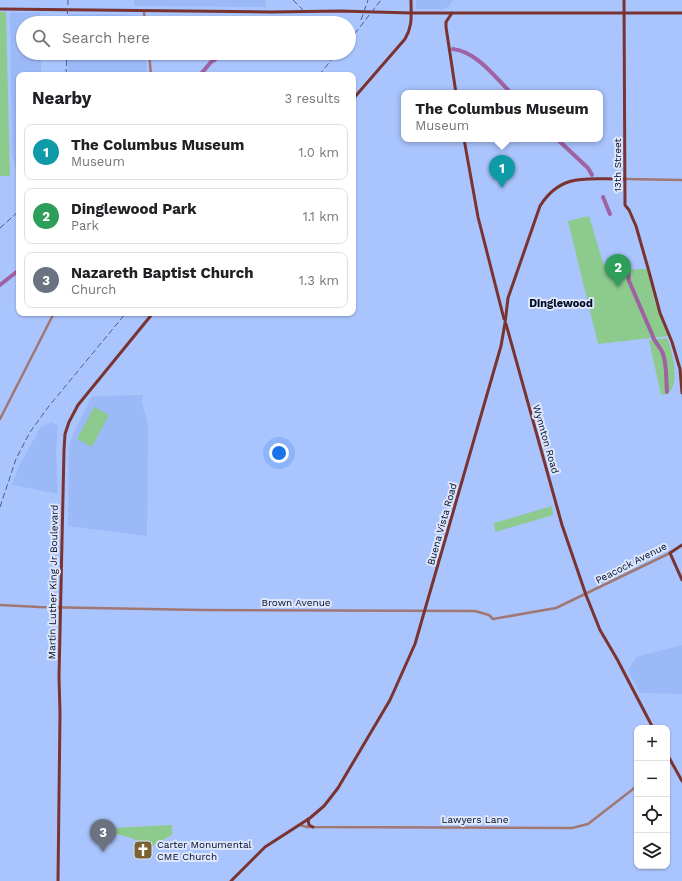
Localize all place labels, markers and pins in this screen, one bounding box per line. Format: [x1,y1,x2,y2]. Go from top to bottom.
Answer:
pin: 1 [489,155,515,188]
pin: 2 [605,254,631,287]
pin: 3 [90,819,116,852]
church icon: Carter Monumental CME Church [132,839,154,861]
place label: Carter Monumental CME Church [157,839,252,862]

